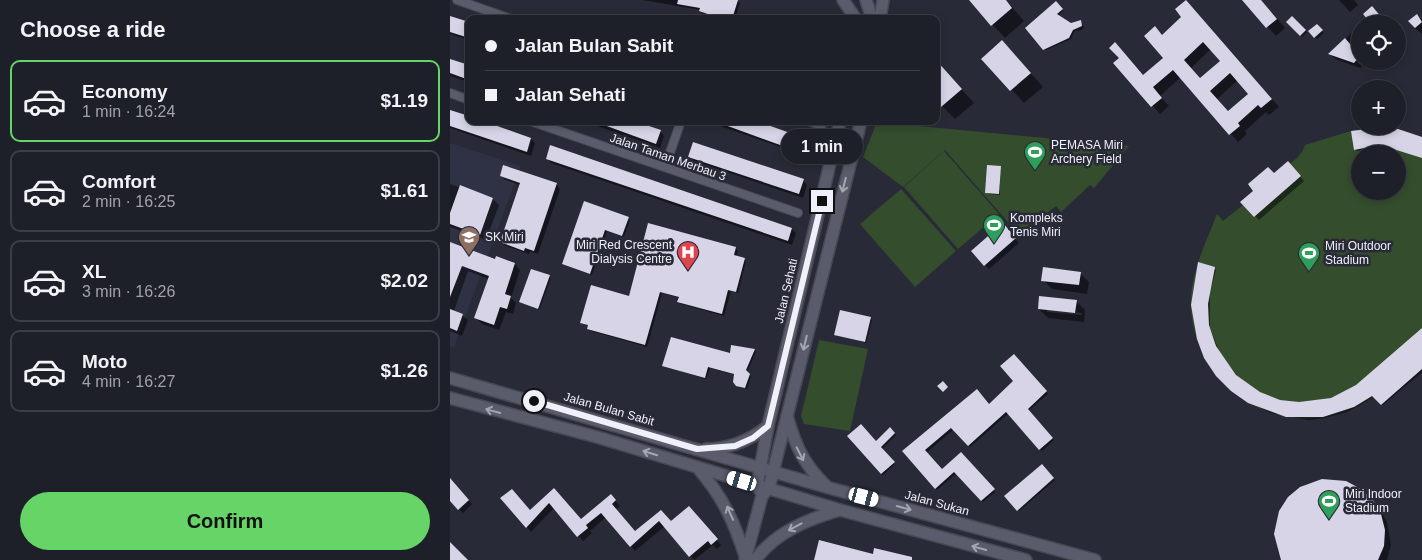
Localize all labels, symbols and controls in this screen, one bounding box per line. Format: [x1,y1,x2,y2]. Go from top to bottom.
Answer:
map controls [1351,15,1406,200]
button: locate [1351,15,1406,70]
text: Choose a ride [20,17,165,42]
text: Jalan Bulan Sabit [515,35,673,56]
icon: car [22,79,67,124]
button: + [1351,80,1406,135]
text: Economy [82,81,168,102]
text: Jalan Sehati [515,84,626,105]
text: $1.19 [380,90,428,111]
text: 1 min · 16:24 [82,103,175,120]
callout: 1 min [781,128,863,164]
street label: Jalan Taman Merbau 3 [608,131,728,184]
text: 1 min [801,138,843,155]
place label: PEMASA Miri Archery Field [1051,138,1123,166]
sports icon: PEMASA Miri Archery Field [1023,140,1047,171]
button: − [1351,145,1406,200]
icon: car [22,169,67,214]
text: Comfort [82,171,156,192]
one-way arrow [839,177,848,193]
text: $1.61 [380,180,428,201]
route end [811,190,833,212]
text: 2 min · 16:25 [82,193,175,210]
place label: Kompleks Tenis Miri [1010,211,1063,239]
sports icon: Kompleks Tenis Miri [982,213,1006,244]
school or university icon: SK Miri [457,225,481,256]
place label: SK Miri [485,230,524,244]
place label: Miri Red Crescent Dialysis Centre [576,238,673,266]
place label: Miri Outdoor Stadium [1325,239,1391,267]
hospital icon: Miri Red Crescent Dialysis Centre [676,240,700,271]
sports icon: Miri Outdoor Stadium [1297,241,1321,272]
street label: Jalan Sehati [772,257,800,325]
icon: car [22,259,67,304]
text: XL [82,261,106,282]
text: $2.02 [380,270,428,291]
text: 3 min · 16:26 [82,283,175,300]
one-way arrow [800,335,809,351]
icon: car [22,349,67,394]
text: Moto [82,351,127,372]
text: $1.26 [380,360,428,381]
text: 4 min · 16:27 [82,373,175,390]
street label: Jalan Bulan Sabit [562,389,656,429]
route start [523,390,545,412]
one-way arrow [485,406,501,415]
one-way arrow [795,447,805,462]
one-way arrow [642,448,658,458]
car [725,469,758,493]
car [847,486,880,508]
place label: Miri Indoor Stadium [1345,487,1402,515]
street label: Jalan Sukan [903,488,971,518]
sports icon: Miri Indoor Stadium [1317,489,1341,520]
button: Confirm [20,492,430,550]
one-way arrow [895,504,911,513]
one-way arrow [724,506,734,521]
one-way arrow [788,523,803,532]
one-way arrow [971,542,987,552]

